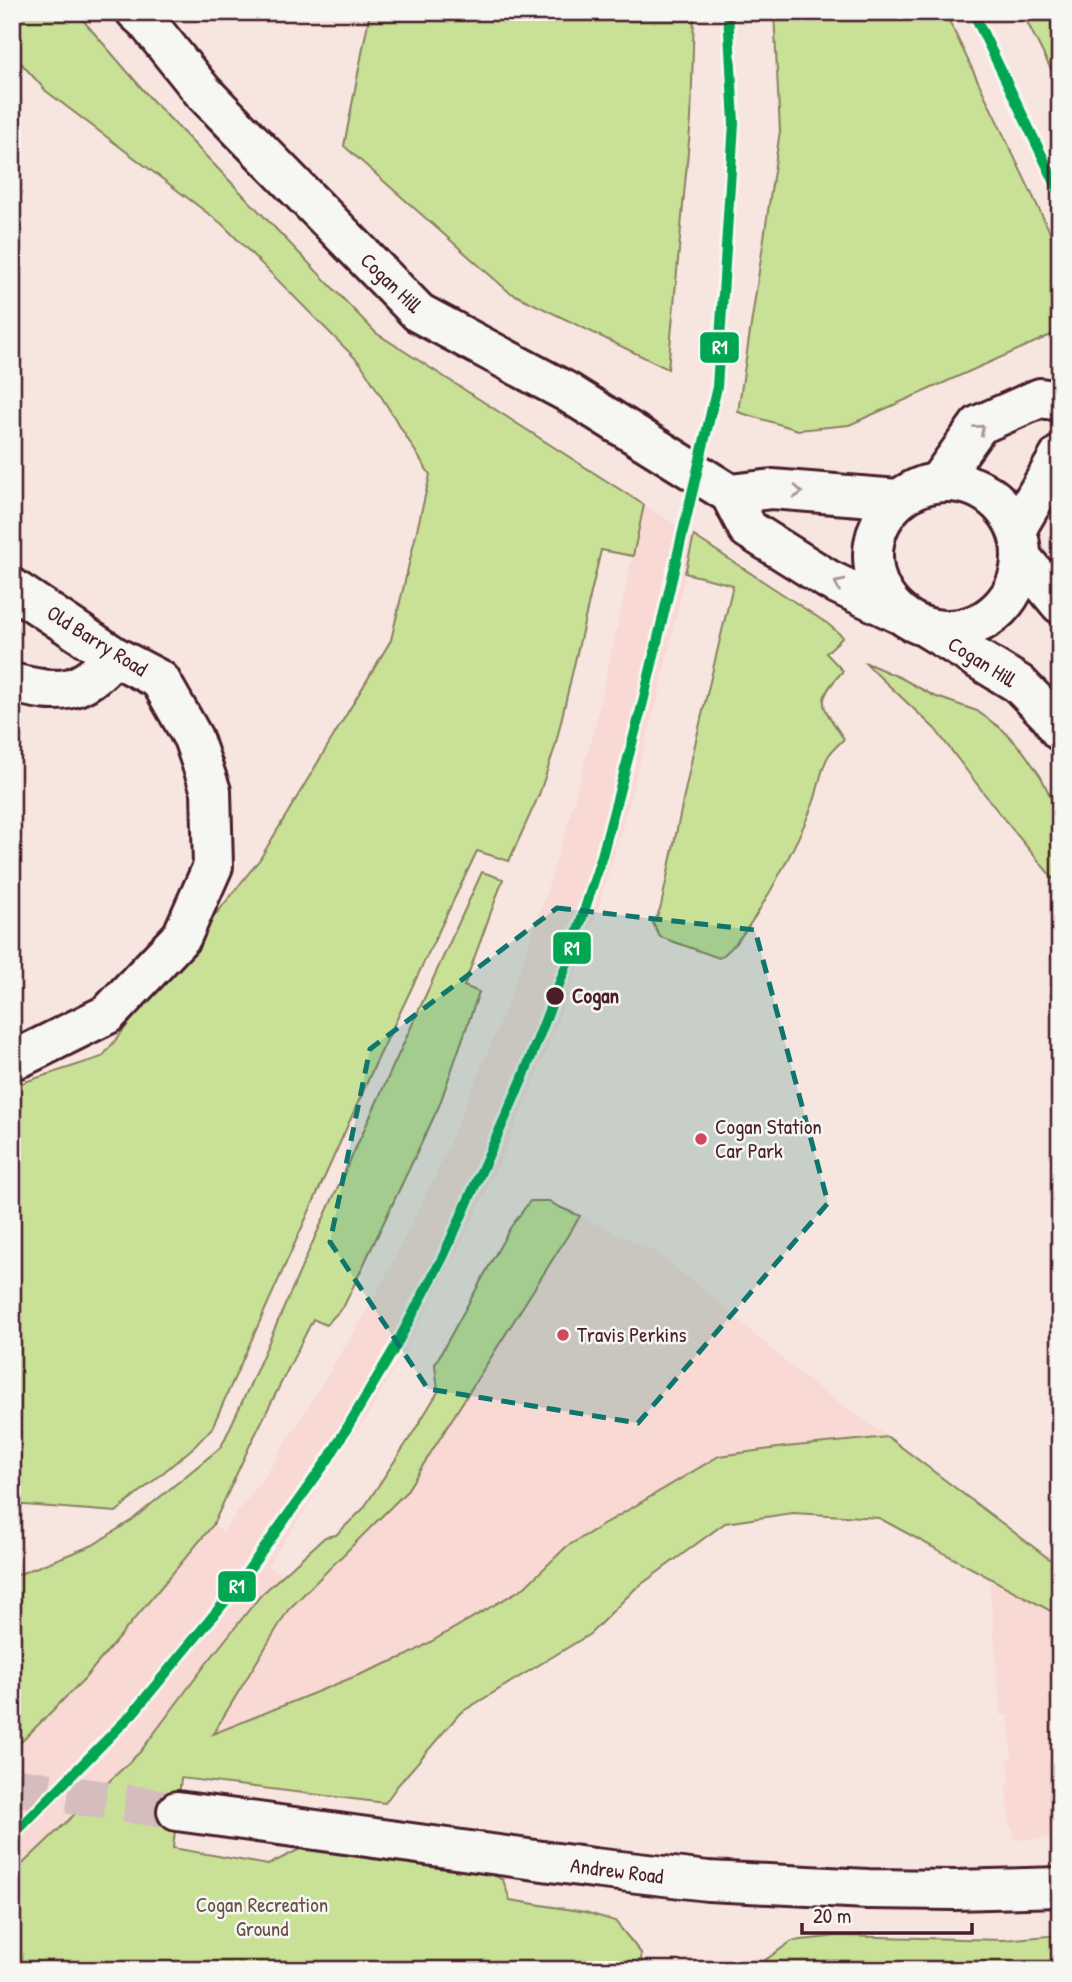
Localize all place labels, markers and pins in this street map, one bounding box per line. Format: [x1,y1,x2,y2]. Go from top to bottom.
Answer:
place label: Cogan [572,981,619,1011]
marker: Cogan [544,985,566,1007]
place label: Cogan Station Car Park [715,1112,822,1165]
marker: Cogan Station Car Park [693,1131,709,1147]
place label: Travis Perkins [577,1320,687,1349]
marker: Travis Perkins [555,1327,571,1343]

